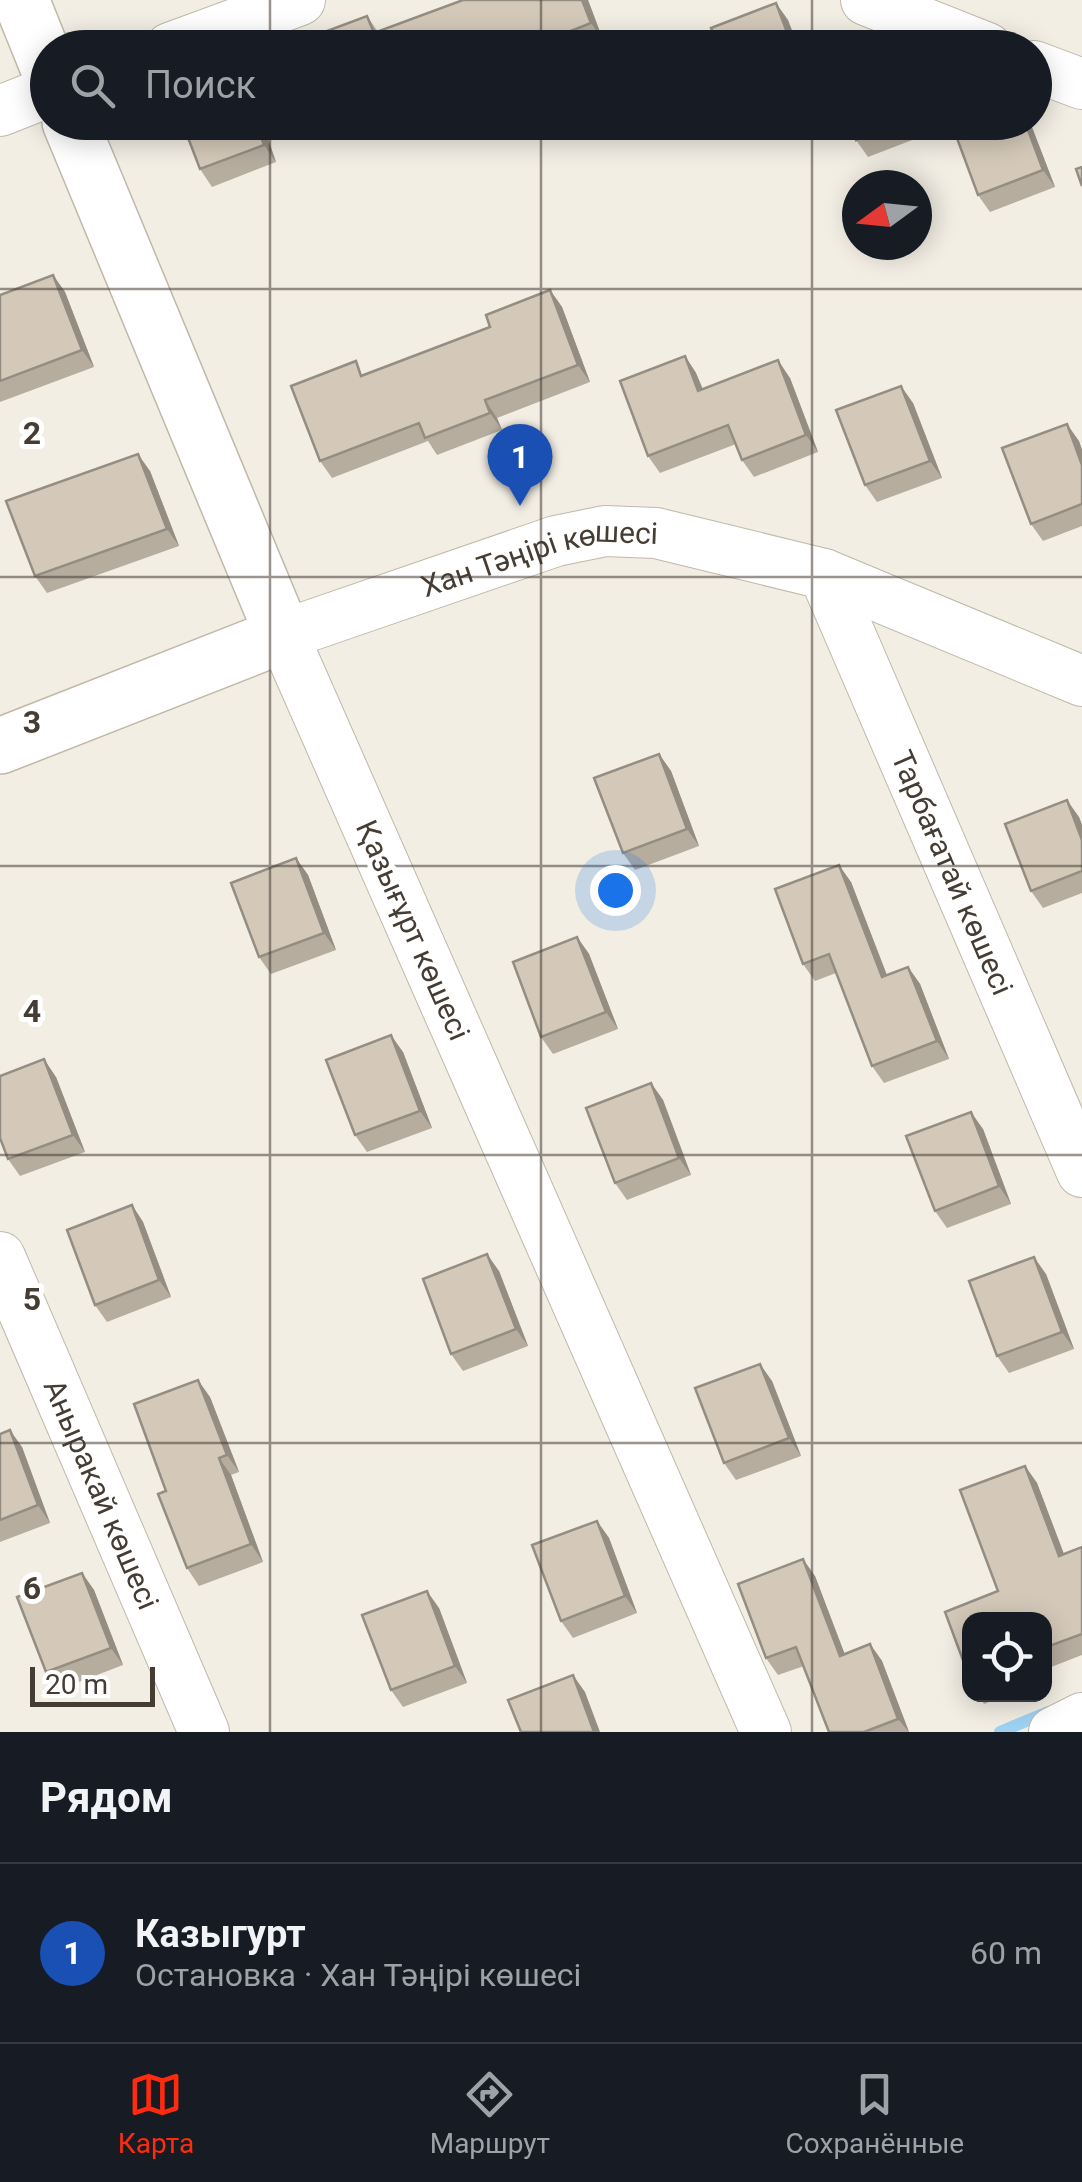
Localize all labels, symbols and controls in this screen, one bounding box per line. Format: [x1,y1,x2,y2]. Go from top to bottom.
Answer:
search box [30,30,1052,140]
icon: search [65,58,120,113]
text: Поиск [145,63,256,107]
north arrow [842,170,932,260]
text: 2 [23,414,41,452]
pin: 1 [488,424,552,506]
street label: Хан Тәңірі көшесі [416,513,659,604]
text: 3 [23,703,41,741]
street label: Тарбағатай көшесі [885,745,1021,1000]
street label: Қазығұрт көшесі [349,815,477,1045]
your location [590,865,641,916]
text: 4 [23,992,41,1030]
text: 5 [23,1280,41,1318]
street label: Аныракай көшесі [37,1374,167,1614]
text: 6 [23,1569,41,1607]
map controls [962,1612,1052,1702]
button: locate [962,1612,1052,1702]
scale bar [30,1662,155,1706]
text: 20 m [45,1668,108,1701]
text: Рядом [40,1773,173,1822]
text: Казыгурт [135,1912,306,1956]
text: 1 [63,1934,82,1972]
text: 60 m [970,1934,1042,1972]
text: Остановка · Хан Тәңірі көшесі [135,1956,581,1994]
tab: Карта [118,2067,194,2160]
tab: Маршрут [430,2067,550,2160]
tab: Сохранённые [786,2067,964,2160]

